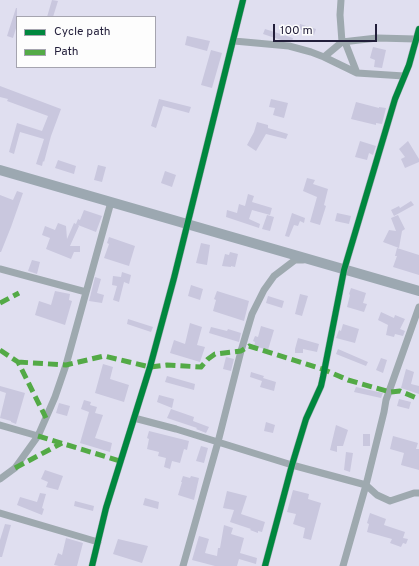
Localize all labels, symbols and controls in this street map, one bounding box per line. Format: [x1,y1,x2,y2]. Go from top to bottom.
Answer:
legend [16,16,156,68]
scale bar [275,16,379,42]
text: 100 m [280,23,313,39]
text: Cycle path [54,24,111,40]
text: Path [54,44,79,60]

